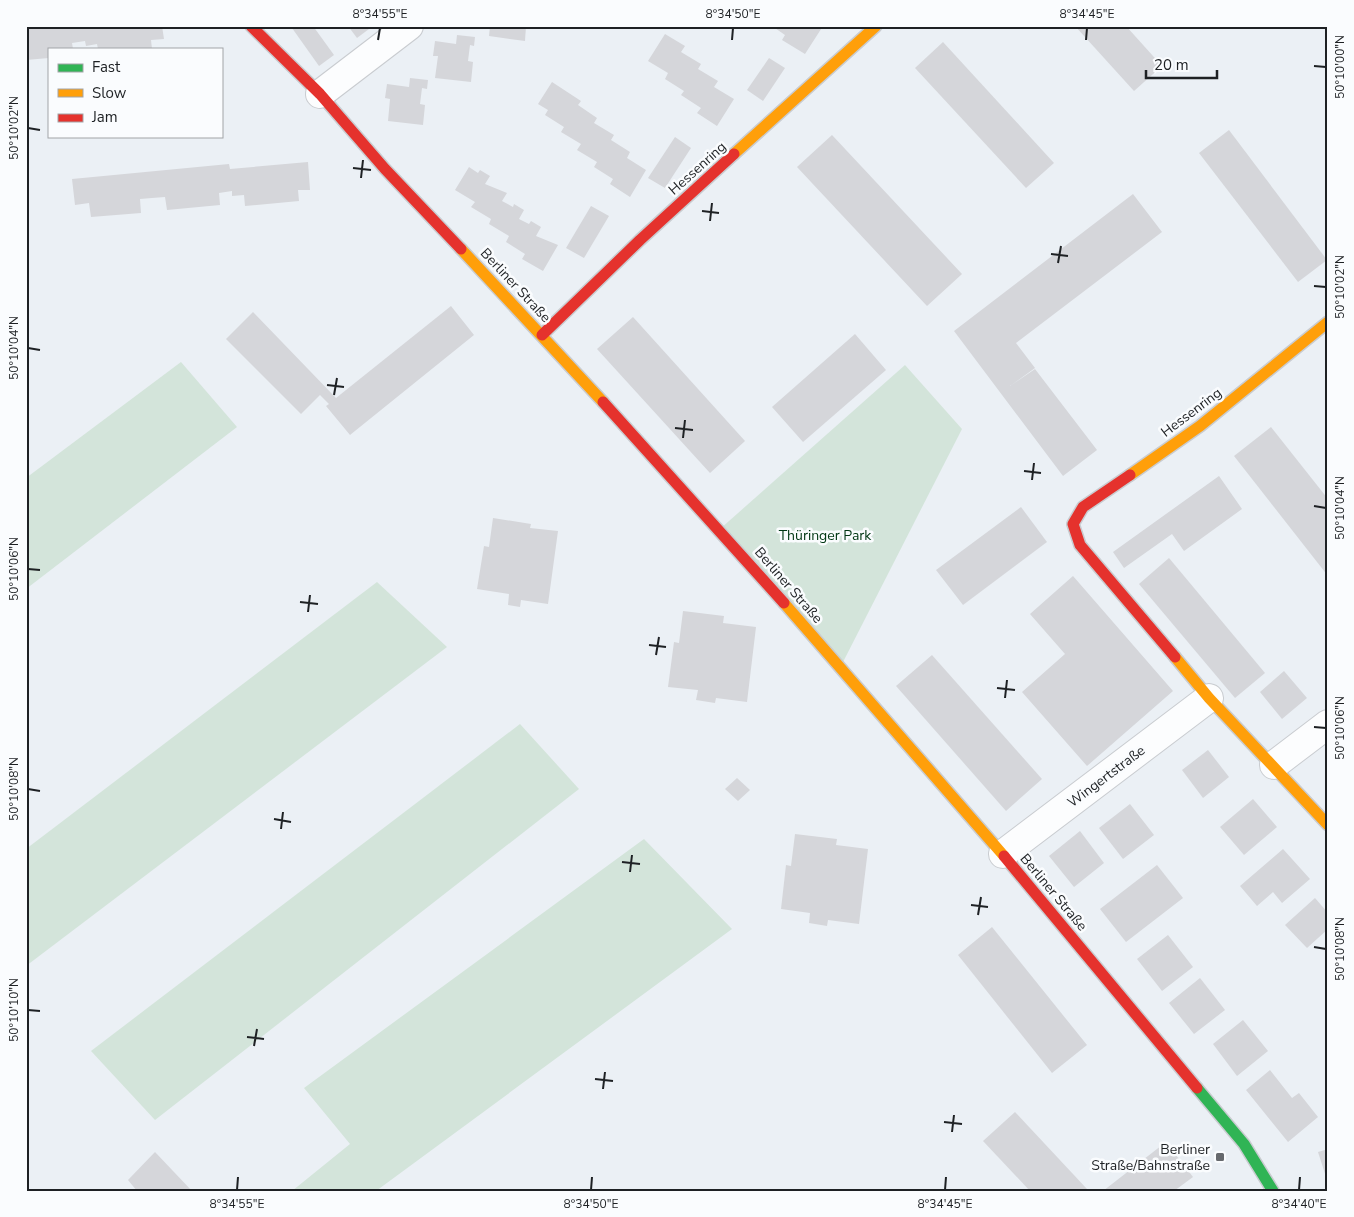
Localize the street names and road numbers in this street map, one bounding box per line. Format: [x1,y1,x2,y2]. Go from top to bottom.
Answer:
street label: Hessenring [664,137,730,199]
street label: Berliner Straße [476,244,555,327]
street label: Hessenring [1157,383,1226,441]
street label: Berliner Straße [750,543,827,627]
street label: Wingertstraße [1064,741,1149,812]
street label: Berliner Straße [1016,850,1092,935]

